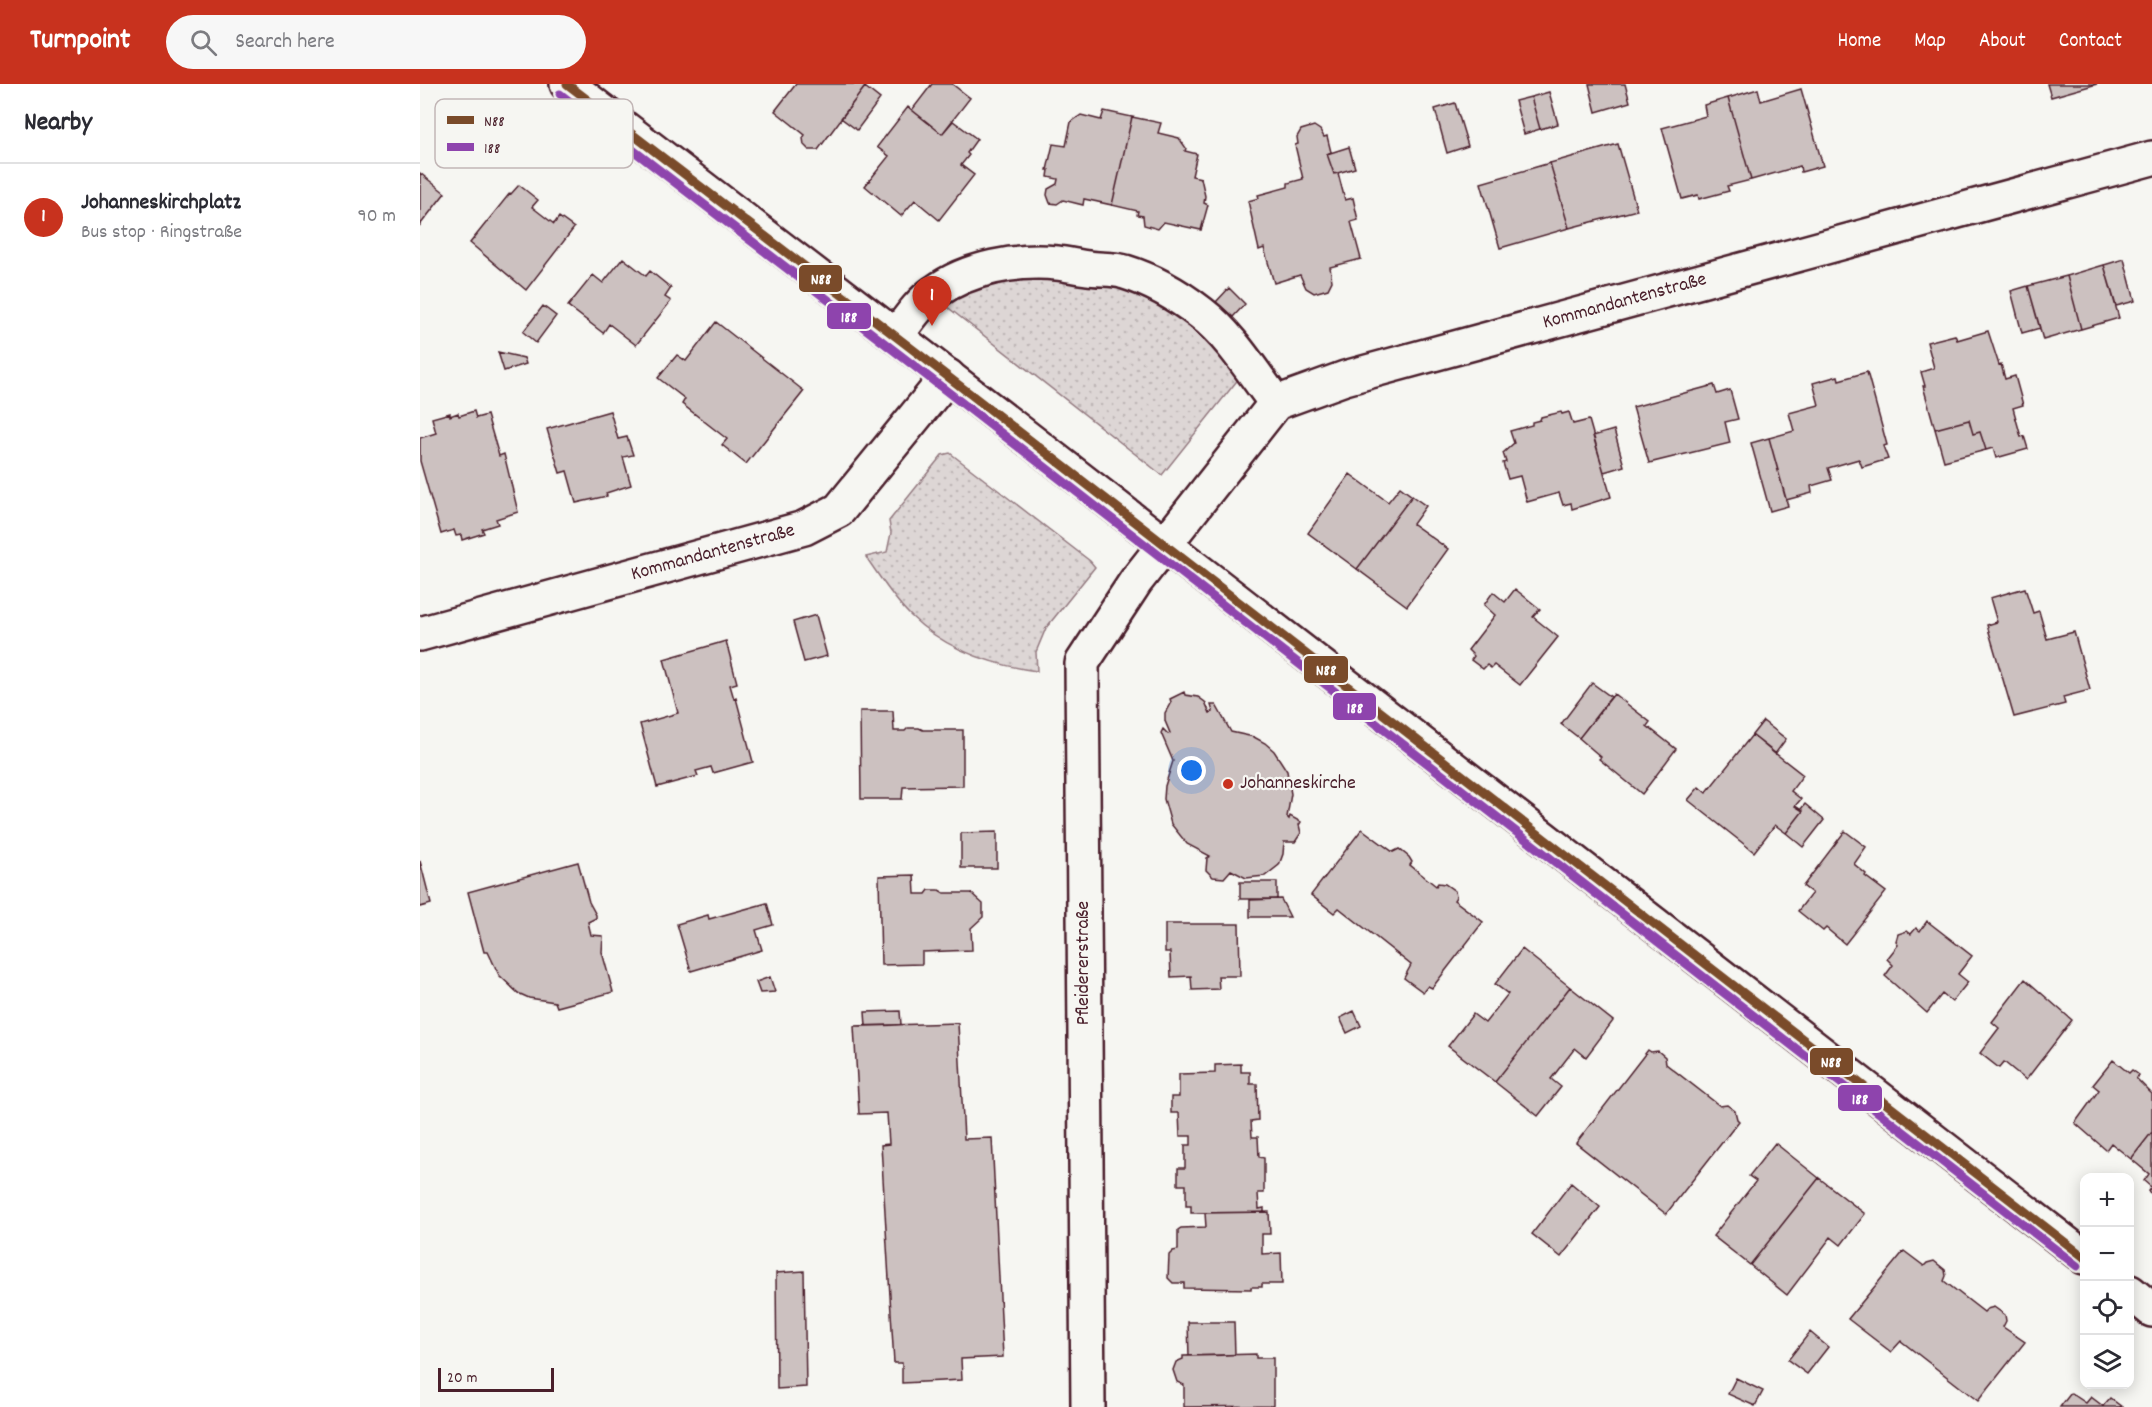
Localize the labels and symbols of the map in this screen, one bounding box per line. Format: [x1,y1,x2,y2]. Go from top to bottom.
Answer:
legend [435,99,633,168]
text: N88 [484,111,505,134]
text: 188 [484,138,500,161]
line badge: N88 [798,264,843,293]
street label: Kommandantenstraße [1540,266,1710,337]
text: N88 [811,269,832,292]
pin: 1 [912,276,952,326]
line badge: 188 [826,302,872,330]
text: 188 [841,307,858,330]
street label: Kommandantenstraße [628,517,798,589]
line badge: N88 [1303,655,1349,684]
text: N88 [1316,660,1337,683]
line badge: 188 [1332,692,1377,721]
text: 188 [1347,698,1364,721]
your location [1177,756,1206,785]
place label: Johanneskirche [1240,770,1356,798]
marker: Johanneskirche [1221,777,1235,791]
street label: Pfleidererstraße [1070,901,1098,1025]
line badge: N88 [1809,1047,1854,1076]
text: N88 [1821,1052,1842,1075]
line badge: 188 [1837,1084,1883,1112]
text: 188 [1852,1089,1869,1112]
scale bar [438,1365,554,1392]

